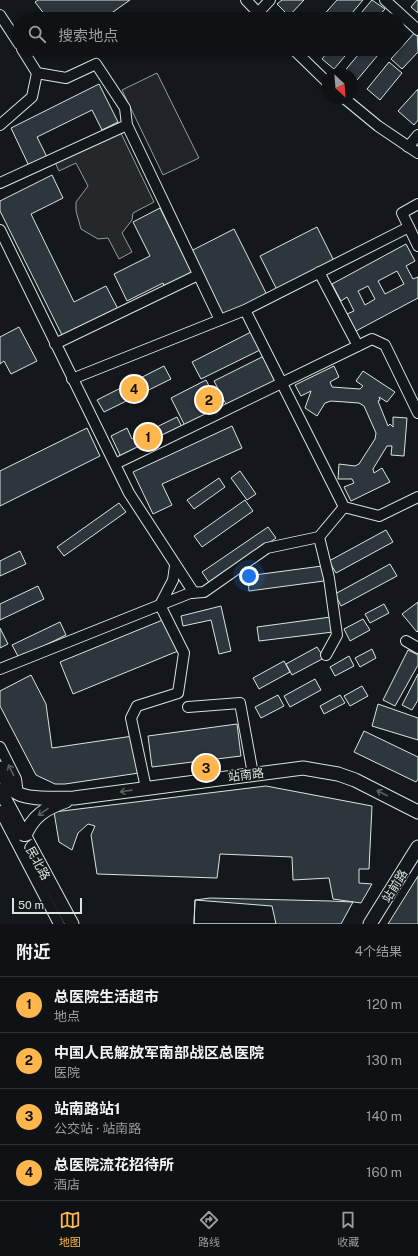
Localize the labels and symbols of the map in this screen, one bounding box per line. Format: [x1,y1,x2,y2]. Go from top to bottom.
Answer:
north arrow [322,68,358,104]
pin: 4 [121,374,147,404]
pin: 2 [196,385,222,415]
pin: 1 [135,422,161,452]
your location [239,566,259,586]
pin: 3 [193,753,219,783]
one-way arrow [7,764,14,776]
street label: 站南路 [227,766,265,784]
one-way arrow [120,787,133,795]
one-way arrow [376,789,388,796]
one-way arrow [38,807,49,816]
street label: 人民北路 [17,834,53,882]
street label: 站前路 [380,867,410,905]
scale bar [12,896,82,915]

